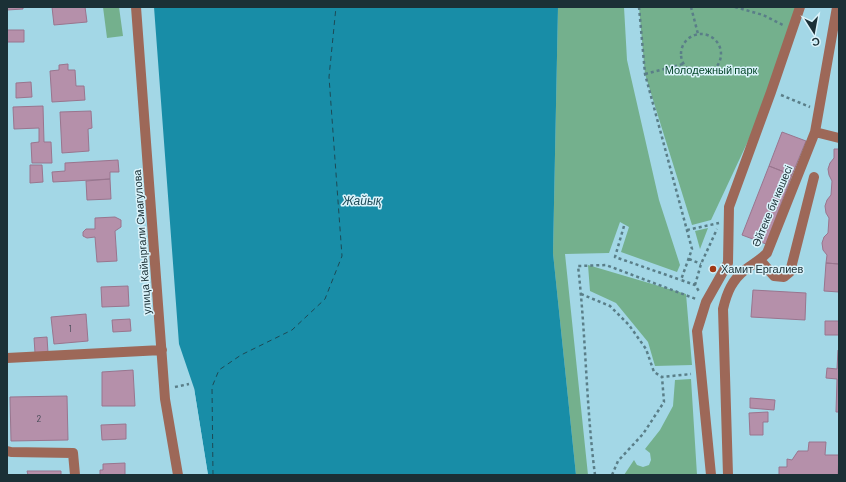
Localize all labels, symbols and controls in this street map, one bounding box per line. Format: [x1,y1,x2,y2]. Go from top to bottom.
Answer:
north arrow [794,12,834,52]
text: С [811,35,821,49]
park label: Молодежный парк [665,63,758,76]
street label: Әйтеке би көшесі [749,163,795,248]
street label: улица Кайыргали Смагулова [130,168,153,315]
water label: Жайық [342,193,383,208]
place label: Хамит Ергалиев [721,262,803,275]
marker: Хамит Ергалиев [708,264,718,274]
house number: 1 [68,323,72,334]
house number: 2 [37,413,42,424]

